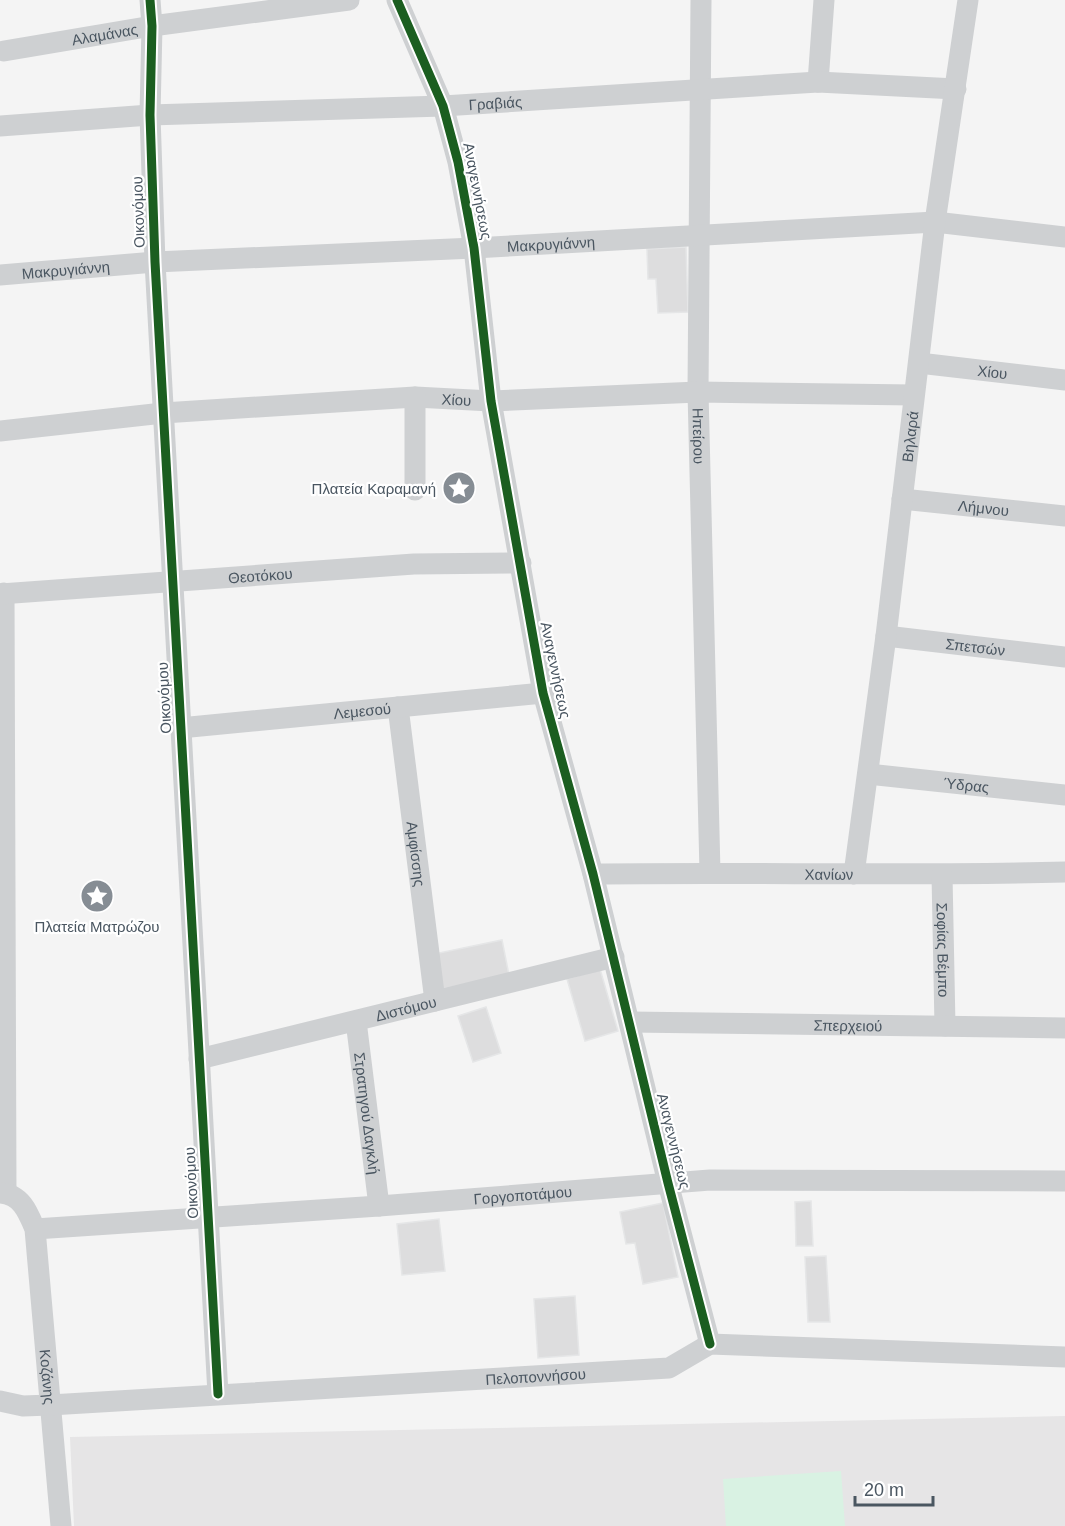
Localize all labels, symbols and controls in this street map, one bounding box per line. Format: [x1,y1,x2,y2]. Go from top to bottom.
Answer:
street label: Αλαμάνας [70,20,139,48]
street label: Γραβιάς [468,92,523,113]
street label: Αναγεννήσεως [460,141,496,241]
street label: Οικονόμου [128,176,148,248]
street label: Μακρυγιάννη [506,233,596,255]
street label: Μακρυγιάννη [21,257,110,282]
street label: Χίου [977,361,1008,382]
street label: Χίου [441,390,472,408]
street label: Ηπείρου [690,408,708,464]
street label: Βηλαρά [898,410,921,463]
place icon: Πλατεία Καραμανή [441,470,477,506]
place label: Πλατεία Καραμανή [312,480,436,497]
street label: Λήμνου [957,496,1010,519]
street label: Θεοτόκου [227,564,293,586]
street label: Αναγεννήσεως [537,620,575,720]
street label: Σπετσών [945,635,1006,658]
street label: Οικονόμου [154,662,174,734]
street label: Λεμεσού [333,699,392,722]
street label: Ύδρας [943,774,990,795]
street label: Αμφίσσης [404,820,429,888]
street label: Χανίων [805,865,853,882]
place icon: Πλατεία Ματρώζου [79,878,115,914]
street label: Σοφίας Βέμπο [934,903,953,997]
place label: Πλατεία Ματρώζου [34,918,160,935]
street label: Διστόμου [374,992,438,1024]
street label: Σπερχειού [814,1016,882,1034]
street label: Στρατηγού Δαγκλή [351,1051,383,1175]
street label: Αναγεννήσεως [654,1091,694,1191]
street label: Οικονόμου [181,1147,201,1219]
street label: Γοργοποτάμου [473,1182,573,1207]
street label: Κοζάνης [37,1348,59,1405]
street label: Πελοποννήσου [485,1364,586,1387]
scale bar [855,1469,933,1507]
text: 20 m [864,1480,904,1500]

